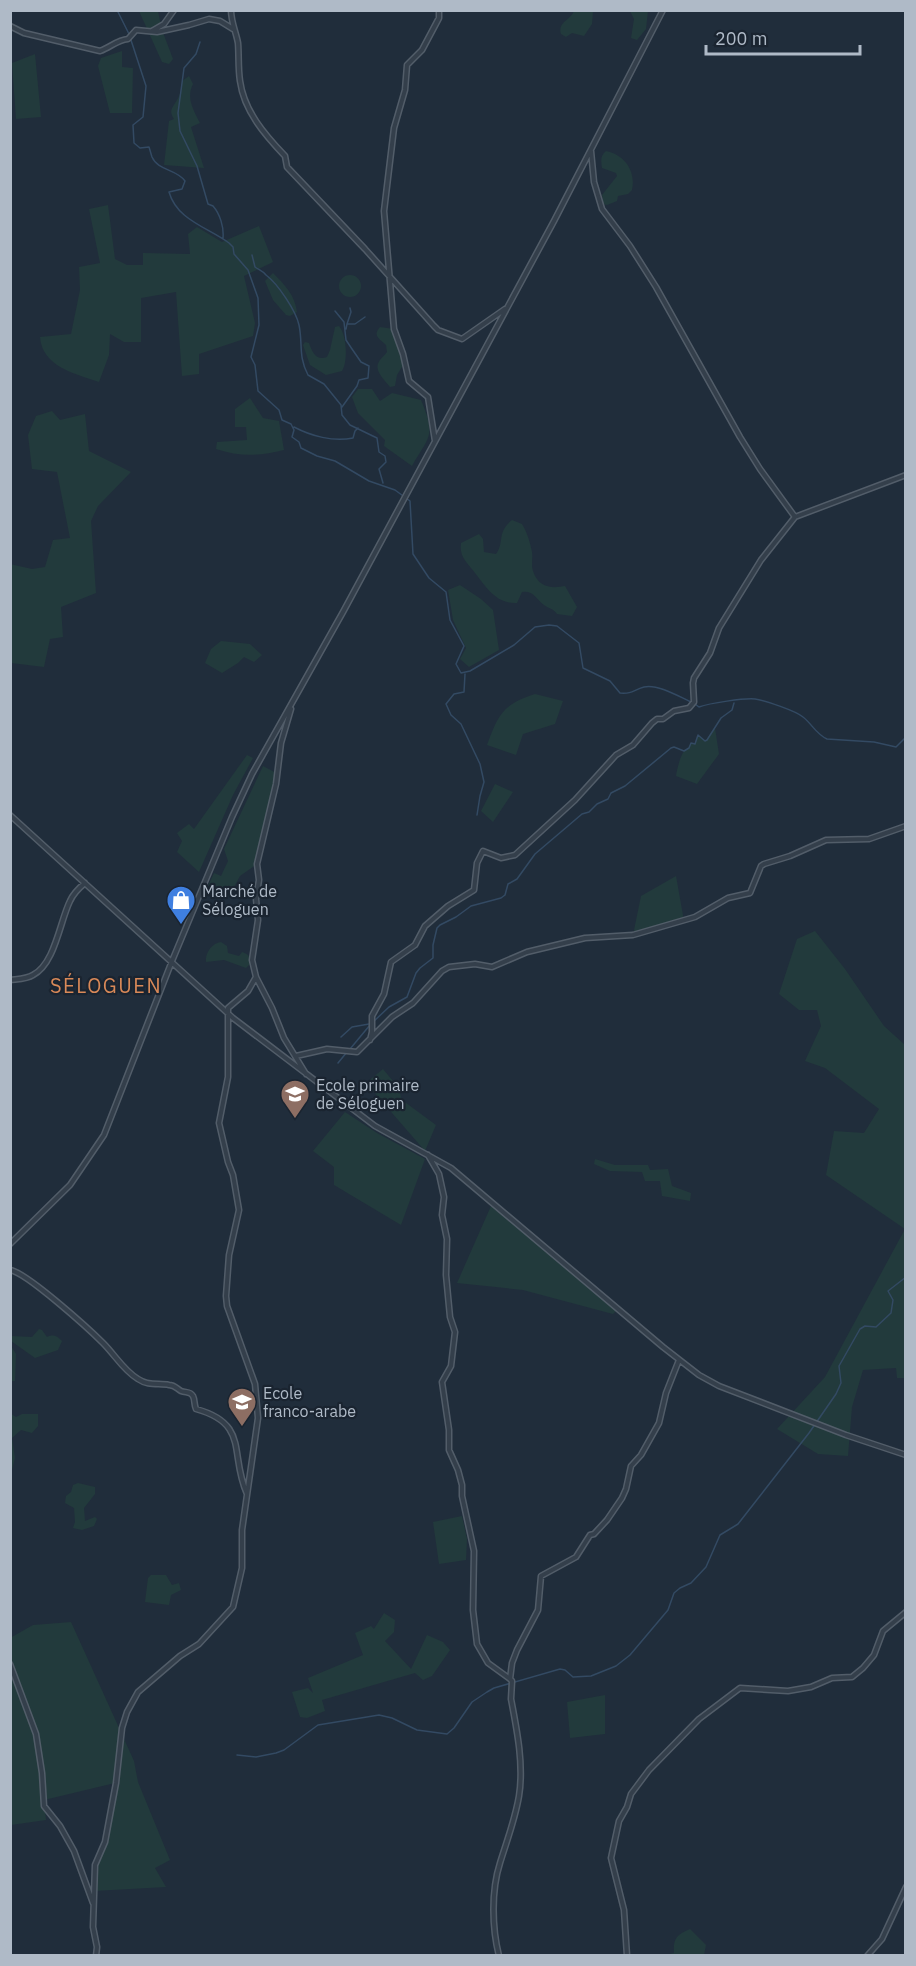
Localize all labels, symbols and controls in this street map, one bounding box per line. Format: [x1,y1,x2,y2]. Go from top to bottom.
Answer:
scale bar [706,18,860,56]
text: 200 m [715,27,767,50]
place label: Marché de Séloguen [202,881,277,919]
shop icon: Marché de Séloguen [165,884,197,926]
district label: SÉLOGUEN [50,972,162,999]
place label: Ecole primaire de Séloguen [316,1075,419,1113]
school or university icon: Ecole primaire de Séloguen [279,1078,311,1120]
place label: Ecole franco-arabe [263,1383,356,1421]
school or university icon: Ecole franco-arabe [226,1386,258,1428]

